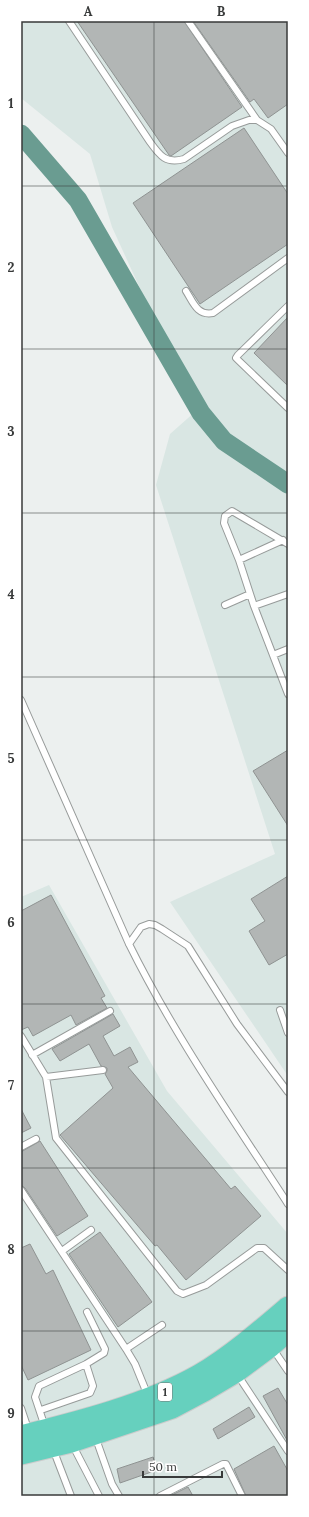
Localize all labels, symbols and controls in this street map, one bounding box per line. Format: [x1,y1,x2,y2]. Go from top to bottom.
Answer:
text: A [84,3,93,20]
text: B [217,3,226,20]
text: 1 [8,95,14,112]
text: 2 [8,259,15,276]
text: 3 [7,423,15,440]
text: 4 [7,586,15,603]
text: 5 [7,750,15,767]
text: 6 [7,914,15,931]
text: 7 [8,1077,14,1094]
text: 8 [7,1241,15,1258]
road number: 1 [158,1383,172,1401]
text: 9 [7,1405,15,1422]
scale bar [143,1453,222,1479]
text: 50 m [149,1459,177,1474]

